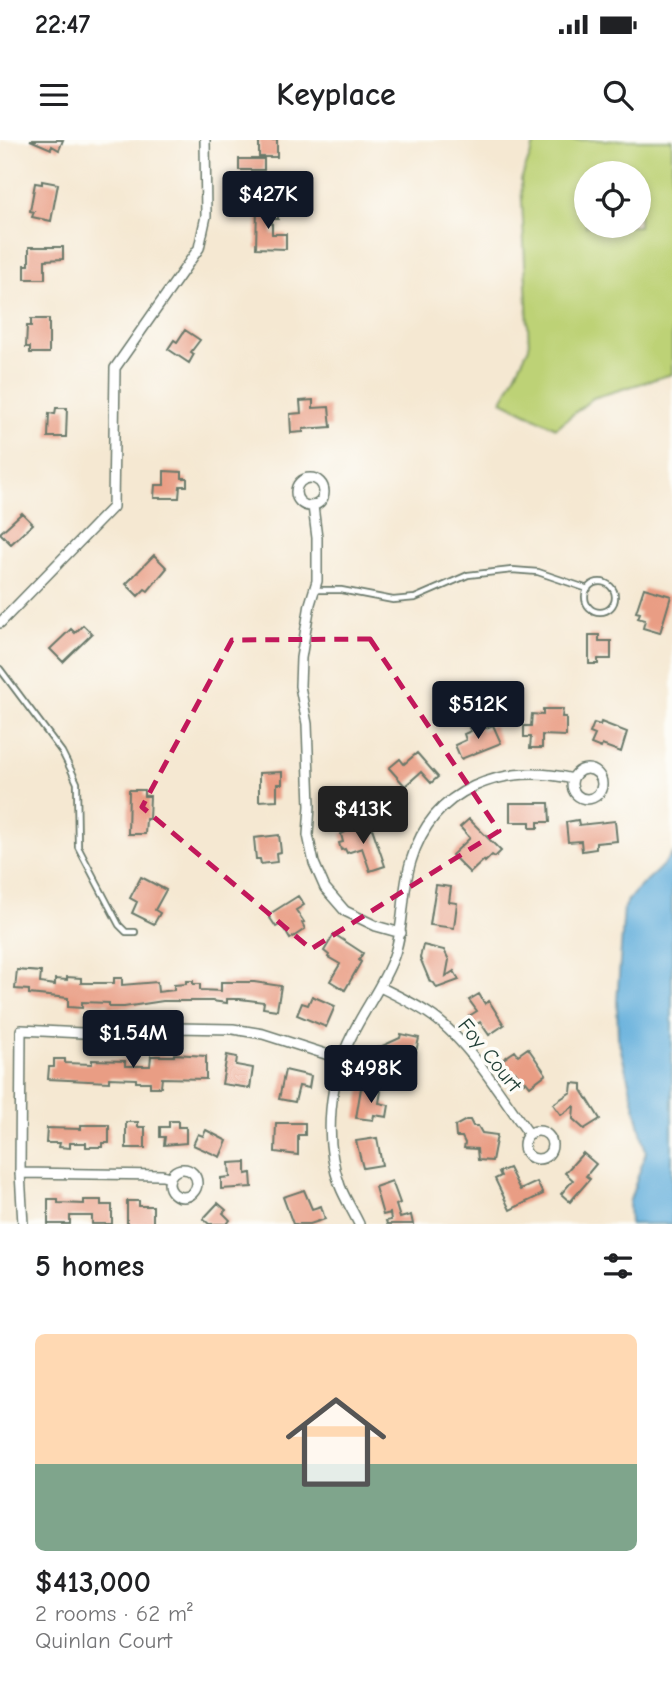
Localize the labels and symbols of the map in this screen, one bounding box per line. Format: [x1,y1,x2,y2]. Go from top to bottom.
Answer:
pin: $427K [219,172,317,231]
pin: $512K [429,682,527,741]
pin: $413K [314,786,412,846]
pin: $1.54M [76,1010,190,1070]
street label: Foy Court [453,1013,527,1097]
pin: $498K [322,1046,420,1105]

